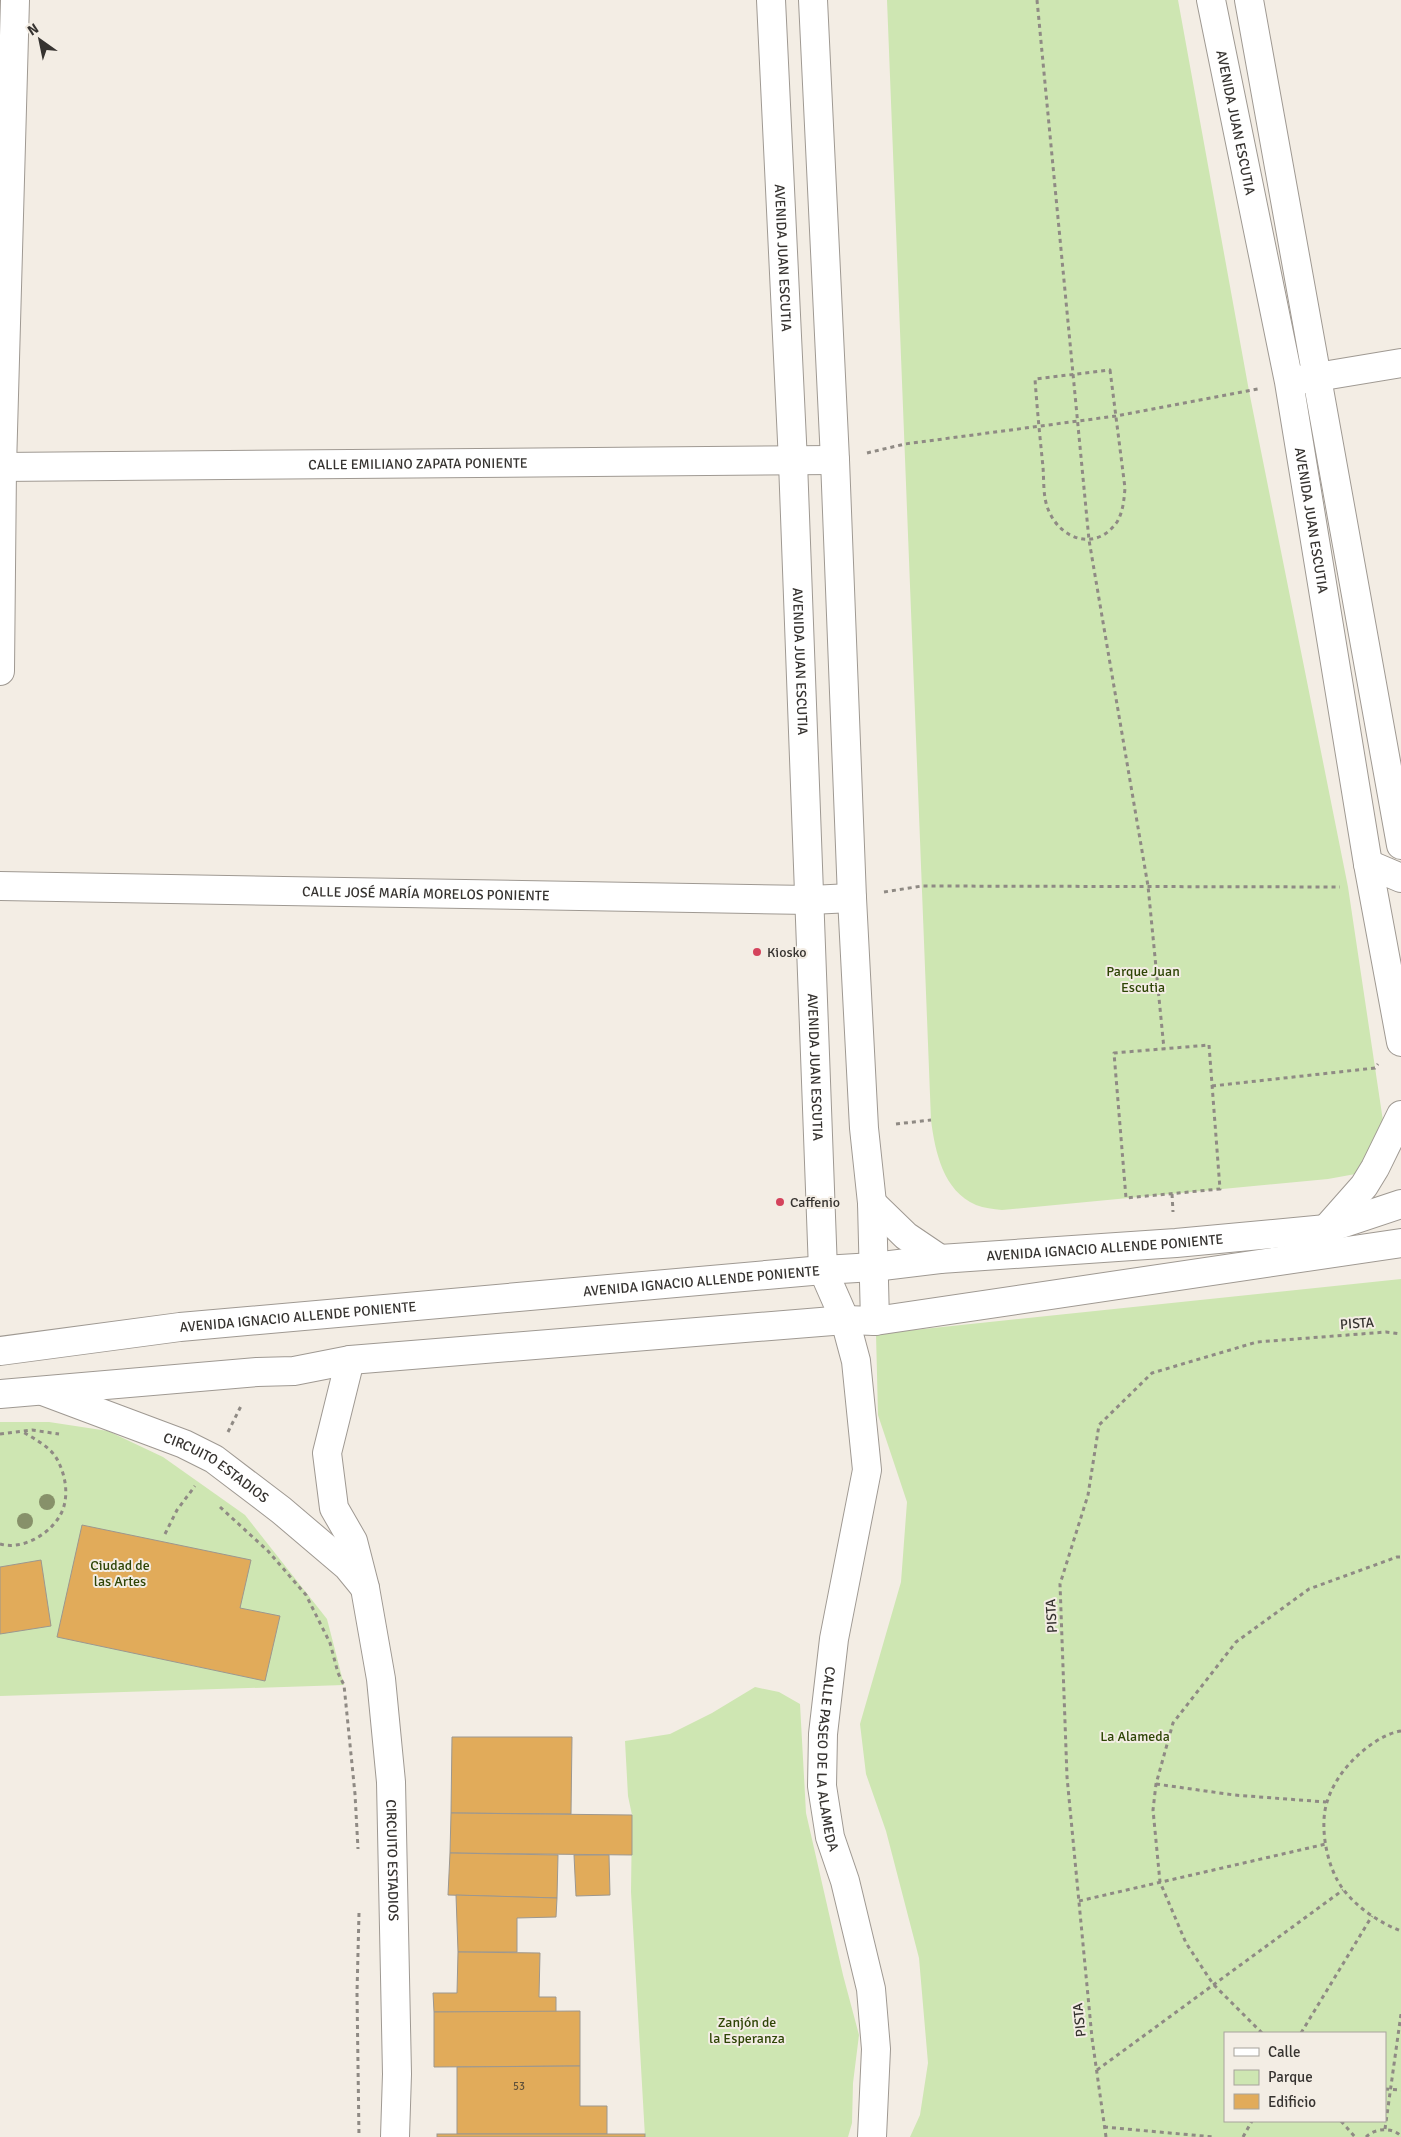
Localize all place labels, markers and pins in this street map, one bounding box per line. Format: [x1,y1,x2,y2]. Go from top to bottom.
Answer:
place label: Kiosko [767,944,807,961]
marker: Kiosko [751,946,763,958]
place label: Caffenio [790,1194,840,1211]
marker: Caffenio [774,1196,786,1208]

